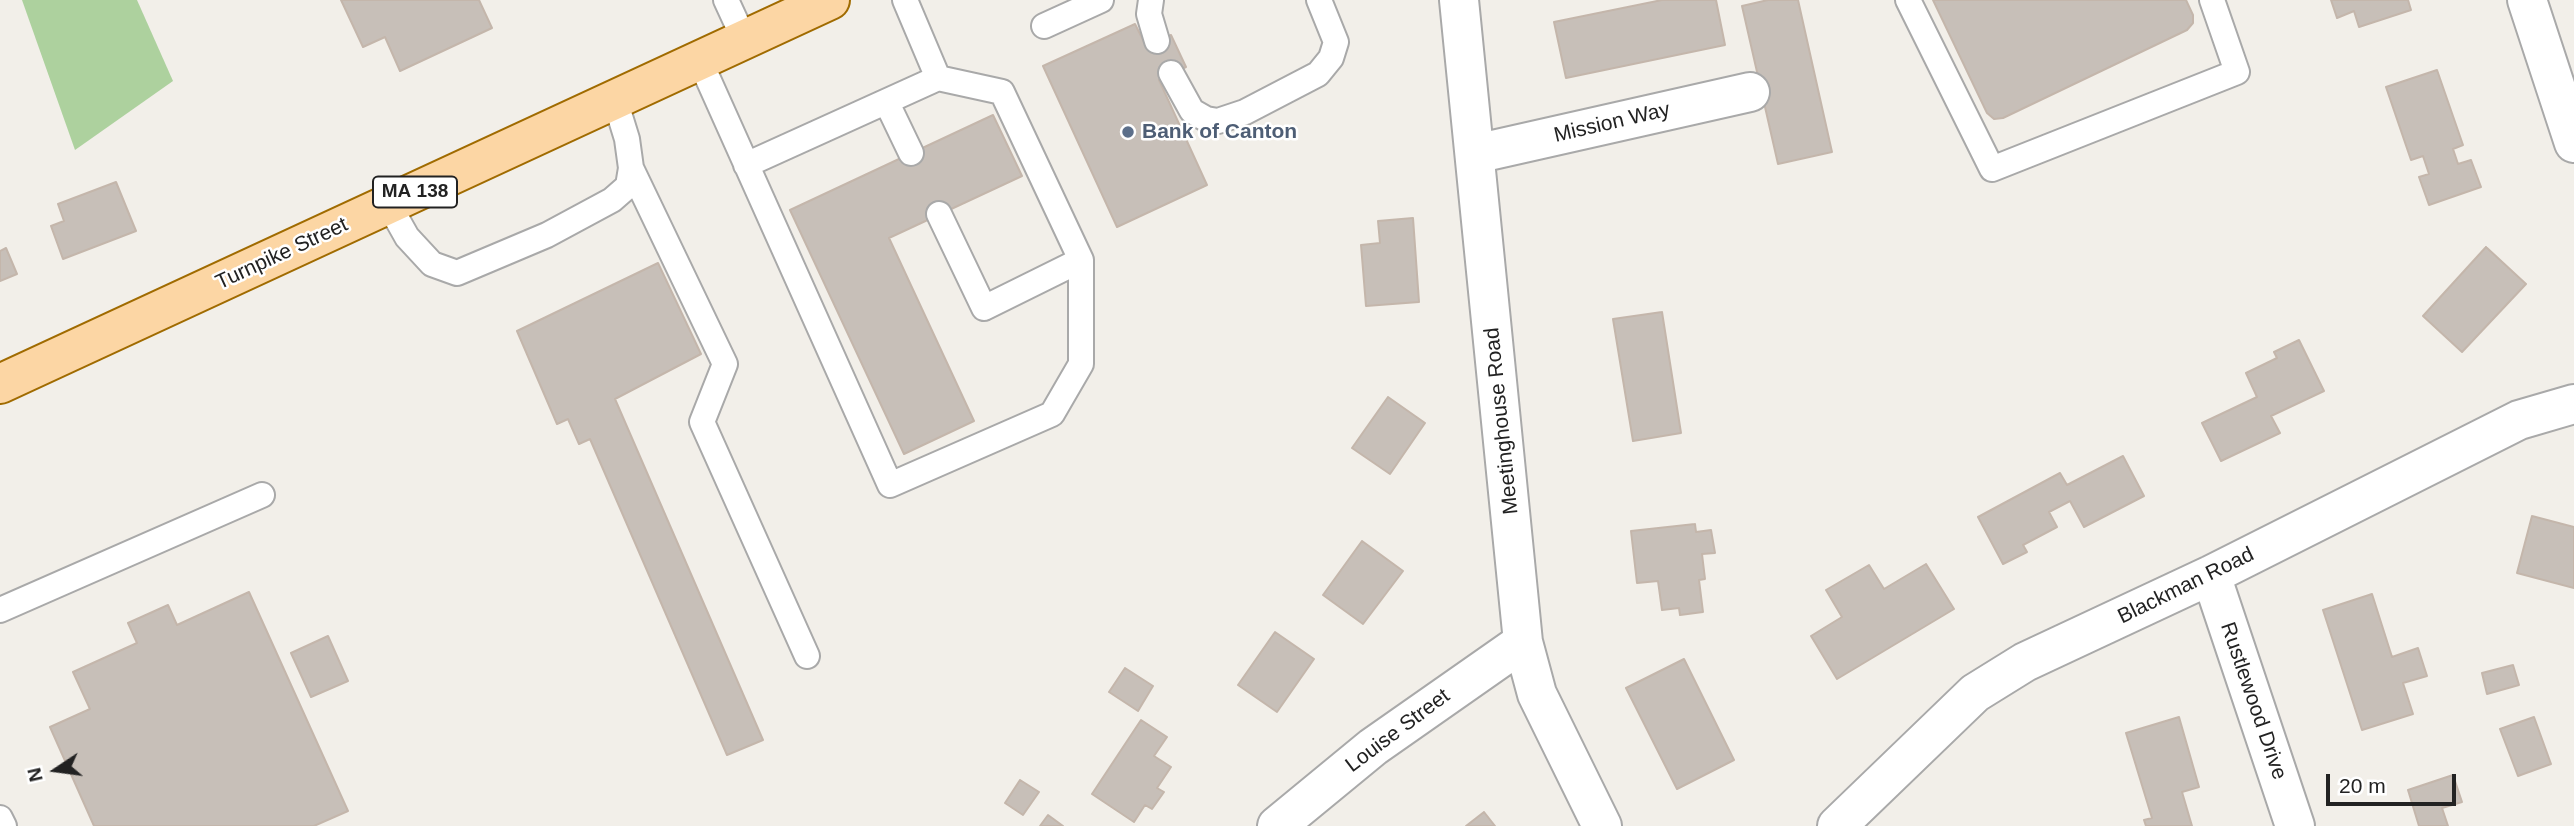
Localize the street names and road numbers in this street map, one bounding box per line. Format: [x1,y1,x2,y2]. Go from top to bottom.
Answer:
street label: Mission Way [1552,97,1672,149]
road number: MA 138 [373,176,457,208]
street label: Turnpike Street [212,212,352,296]
street label: Meetinghouse Road [1480,326,1524,516]
street label: Blackman Road [2114,542,2258,630]
street label: Rustlewood Drive [2214,619,2292,783]
street label: Louise Street [1341,684,1455,778]

